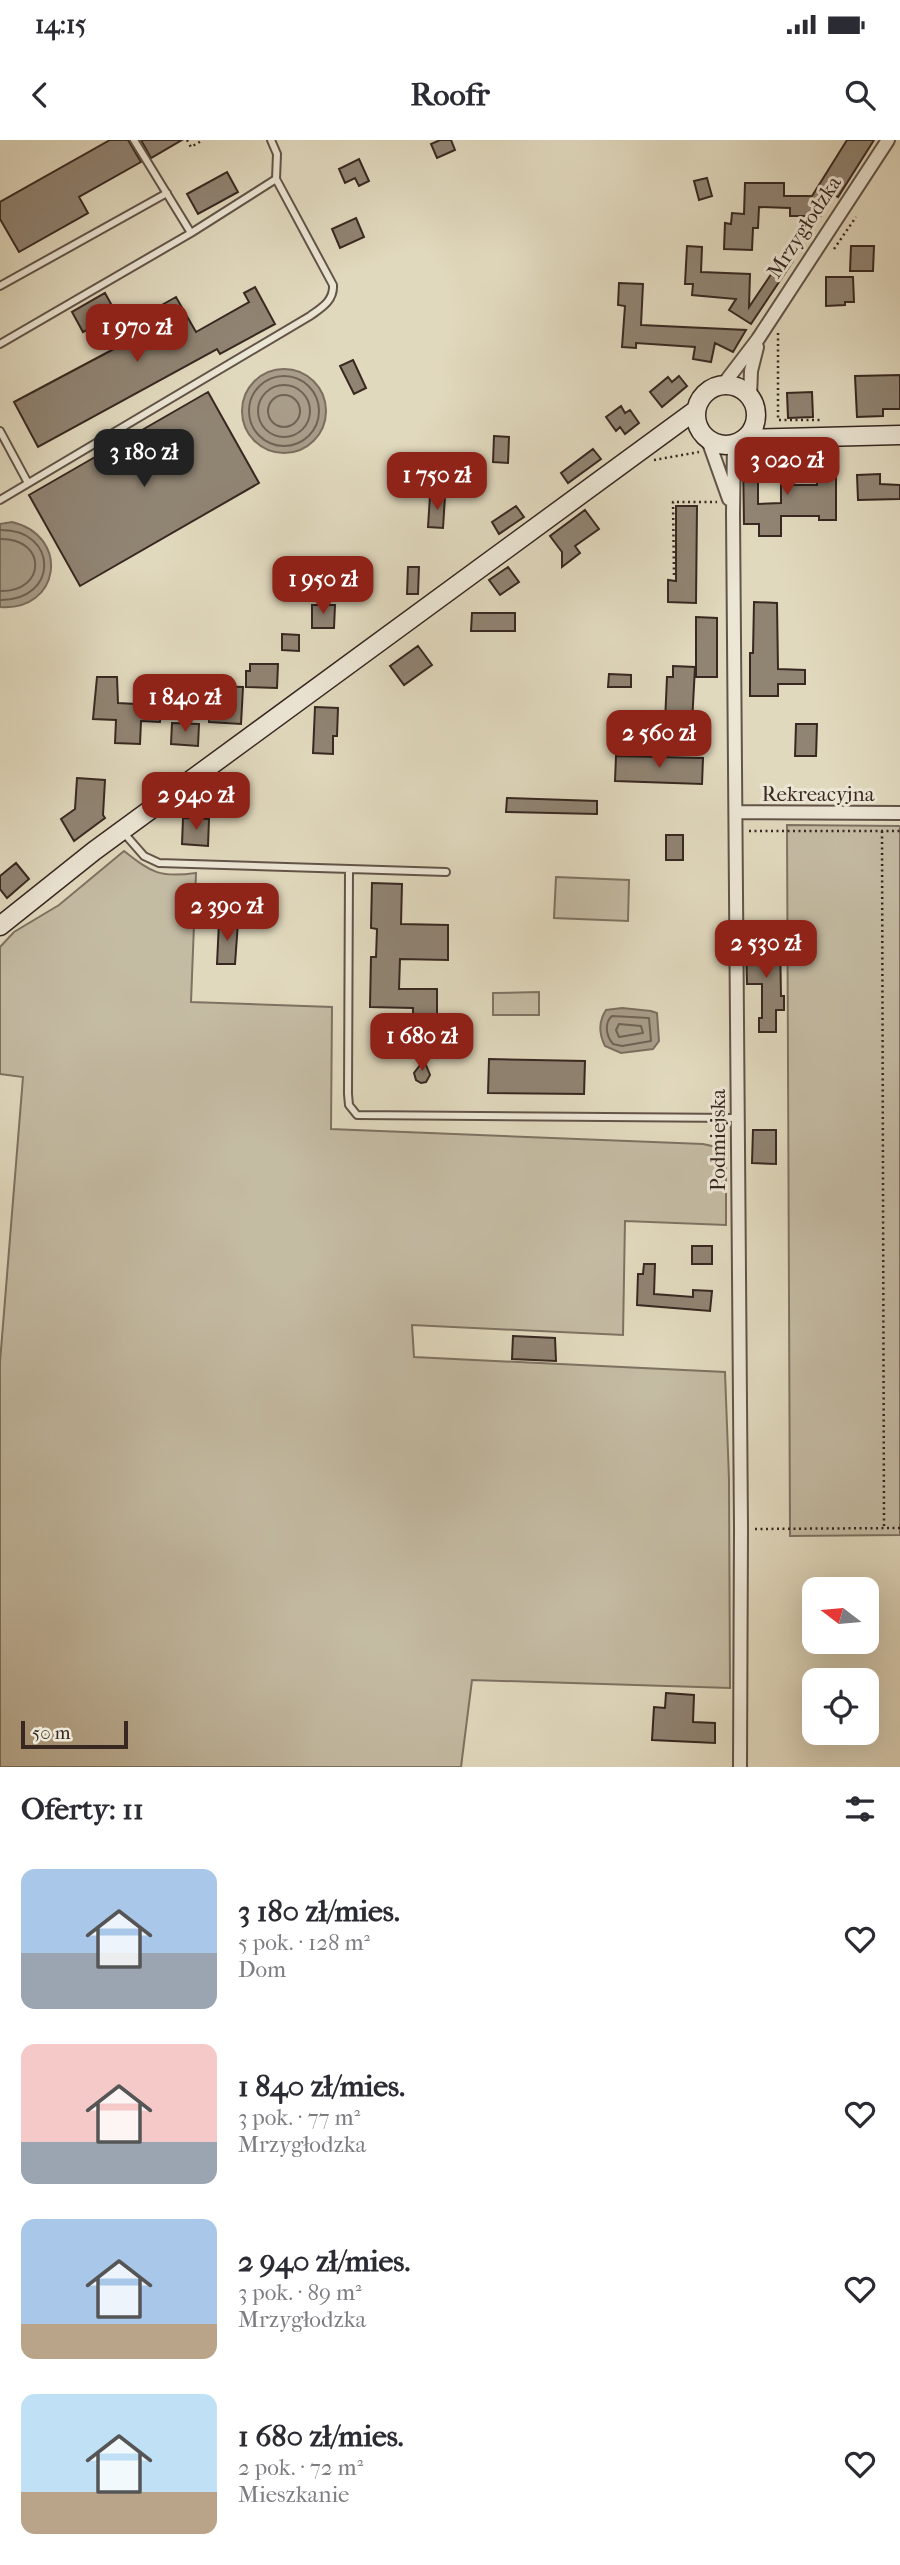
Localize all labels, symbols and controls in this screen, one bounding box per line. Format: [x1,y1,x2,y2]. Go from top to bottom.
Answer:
text: 14:15 [35,9,86,40]
icon: back [21,76,59,114]
text: Roofr [410,76,490,113]
icon: search [841,76,879,114]
street label: Mrzygłodzka [762,171,846,283]
pin: 1 970 zł [65,304,209,364]
text: 1 970 zł [102,313,172,340]
pin: 3 180 zł [72,430,216,489]
text: 3 180 zł [110,438,178,465]
pin: 3 020 zł [715,438,859,497]
text: 3 020 zł [750,446,824,473]
pin: 1 750 zł [365,452,509,512]
text: 1 750 zł [403,461,471,488]
pin: 1 950 zł [251,556,395,616]
text: 1 950 zł [288,565,358,592]
pin: 1 840 zł [113,674,257,734]
text: 1 840 zł [149,683,221,710]
pin: 2 560 zł [587,710,731,770]
text: 2 560 zł [622,719,696,746]
pin: 2 940 zł [124,772,268,832]
text: 2 940 zł [158,781,234,808]
street label: Rekreacyjna [762,782,875,806]
pin: 2 390 zł [155,884,299,943]
text: 2 390 zł [191,892,263,919]
pin: 2 530 zł [694,920,838,980]
text: 2 530 zł [731,929,801,956]
pin: 1 680 zł [350,1014,494,1073]
text: 1 680 zł [386,1022,458,1049]
street label: Podmiejska [706,1089,730,1191]
north arrow [802,1577,878,1654]
map controls [802,1577,879,1745]
button: locate [802,1668,879,1745]
scale bar [21,1718,128,1750]
text: 50 m [32,1722,71,1744]
icon: filters [841,1790,879,1828]
text: Oferty: 11 [21,1792,144,1827]
text: 3 180 zł/mies. [238,1894,400,1929]
icon: home [77,1897,161,1981]
icon: heart [841,1920,879,1958]
text: 5 pok. · 128 m² [238,1929,370,1956]
text: Dom [238,1956,286,1983]
text: 1 840 zł/mies. [238,2069,405,2104]
icon: home [77,2072,161,2156]
icon: heart [841,2095,879,2133]
text: 3 pok. · 77 m² [238,2104,360,2131]
text: Mrzygłodzka [238,2131,366,2158]
text: 2 940 zł/mies. [238,2244,410,2279]
icon: home [77,2247,161,2331]
icon: heart [841,2270,879,2308]
text: 3 pok. · 89 m² [238,2279,362,2306]
text: Mrzygłodzka [238,2306,366,2333]
text: 1 680 zł/mies. [238,2419,404,2454]
icon: home [77,2422,161,2506]
icon: heart [841,2445,879,2483]
text: 2 pok. · 72 m² [238,2454,363,2481]
text: Mieszkanie [238,2481,350,2508]

